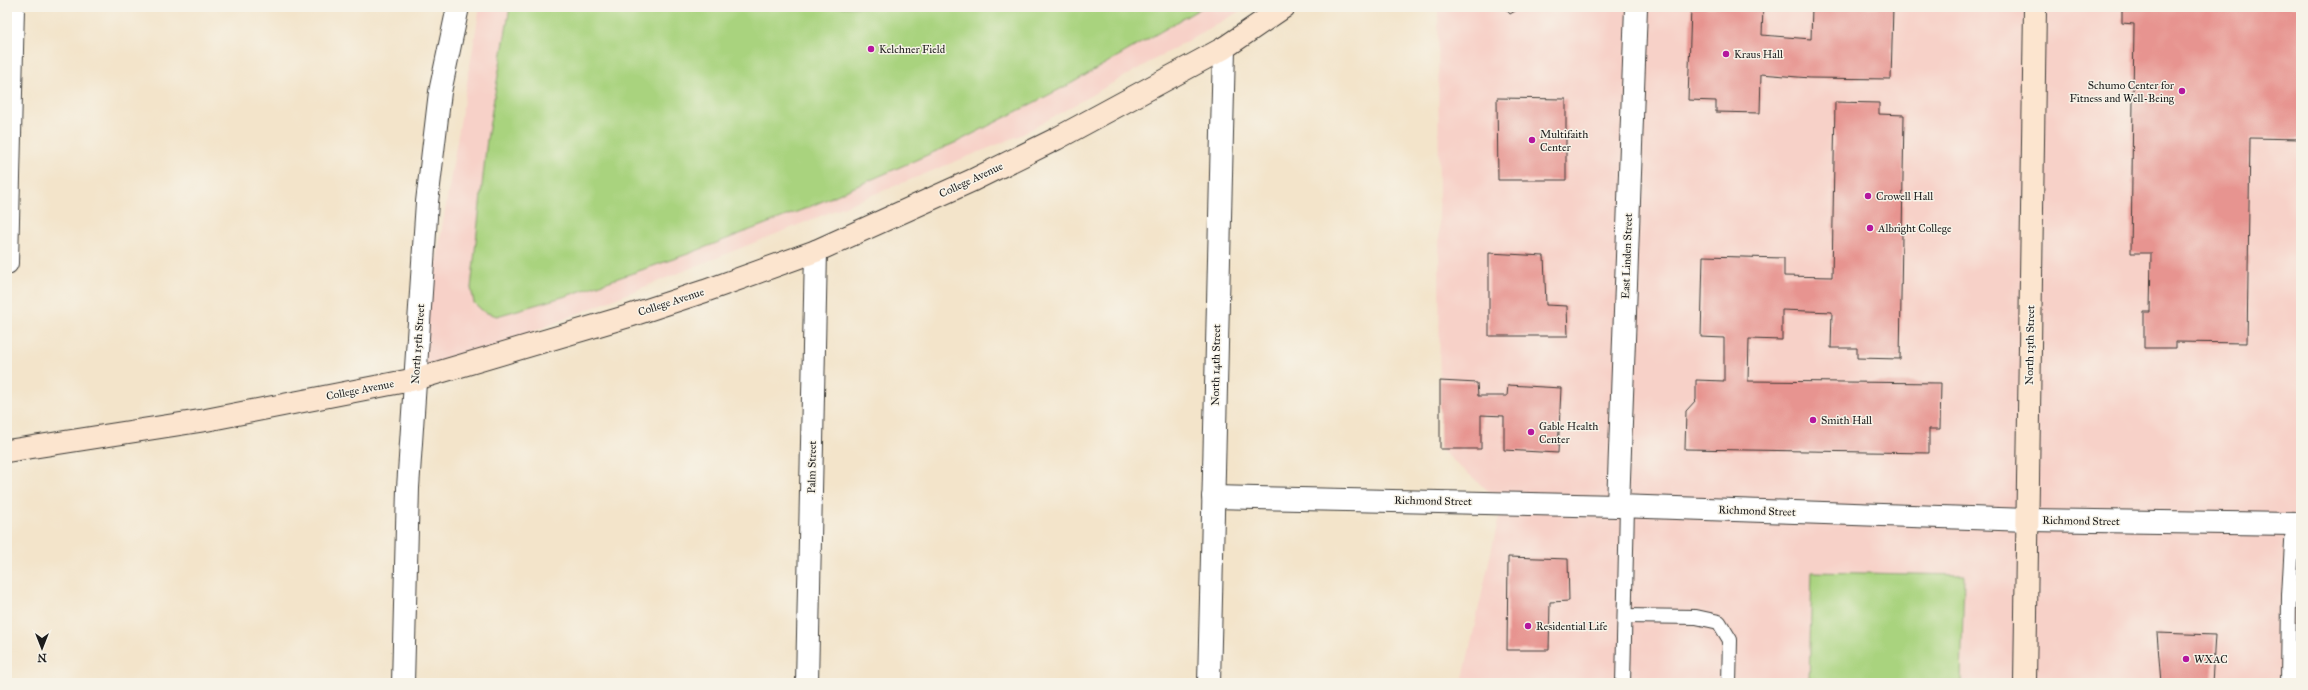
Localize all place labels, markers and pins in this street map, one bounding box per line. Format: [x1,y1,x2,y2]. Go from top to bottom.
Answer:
place label: Kelchner Field [879,43,946,56]
marker: Kelchner Field [866,44,876,54]
place label: Kraus Hall [1734,48,1783,61]
marker: Kraus Hall [1721,49,1731,59]
place label: Schumo Center for Fitness and Well-Being [2070,79,2175,105]
marker: Schumo Center for Fitness and Well-Being [2177,86,2187,96]
place label: Multifaith Center [1540,128,1588,154]
marker: Multifaith Center [1527,135,1537,145]
place label: Crowell Hall [1876,190,1933,203]
marker: Crowell Hall [1863,191,1873,201]
place label: Albright College [1877,222,1952,235]
marker: Albright College [1865,223,1875,233]
place label: Smith Hall [1821,414,1872,427]
marker: Smith Hall [1808,415,1818,425]
place label: Gable Health Center [1539,420,1598,446]
marker: Gable Health Center [1526,427,1536,437]
place label: Residential Life [1536,620,1608,633]
marker: Residential Life [1523,621,1533,631]
place label: WXAC [2194,653,2228,666]
marker: WXAC [2181,654,2191,664]

